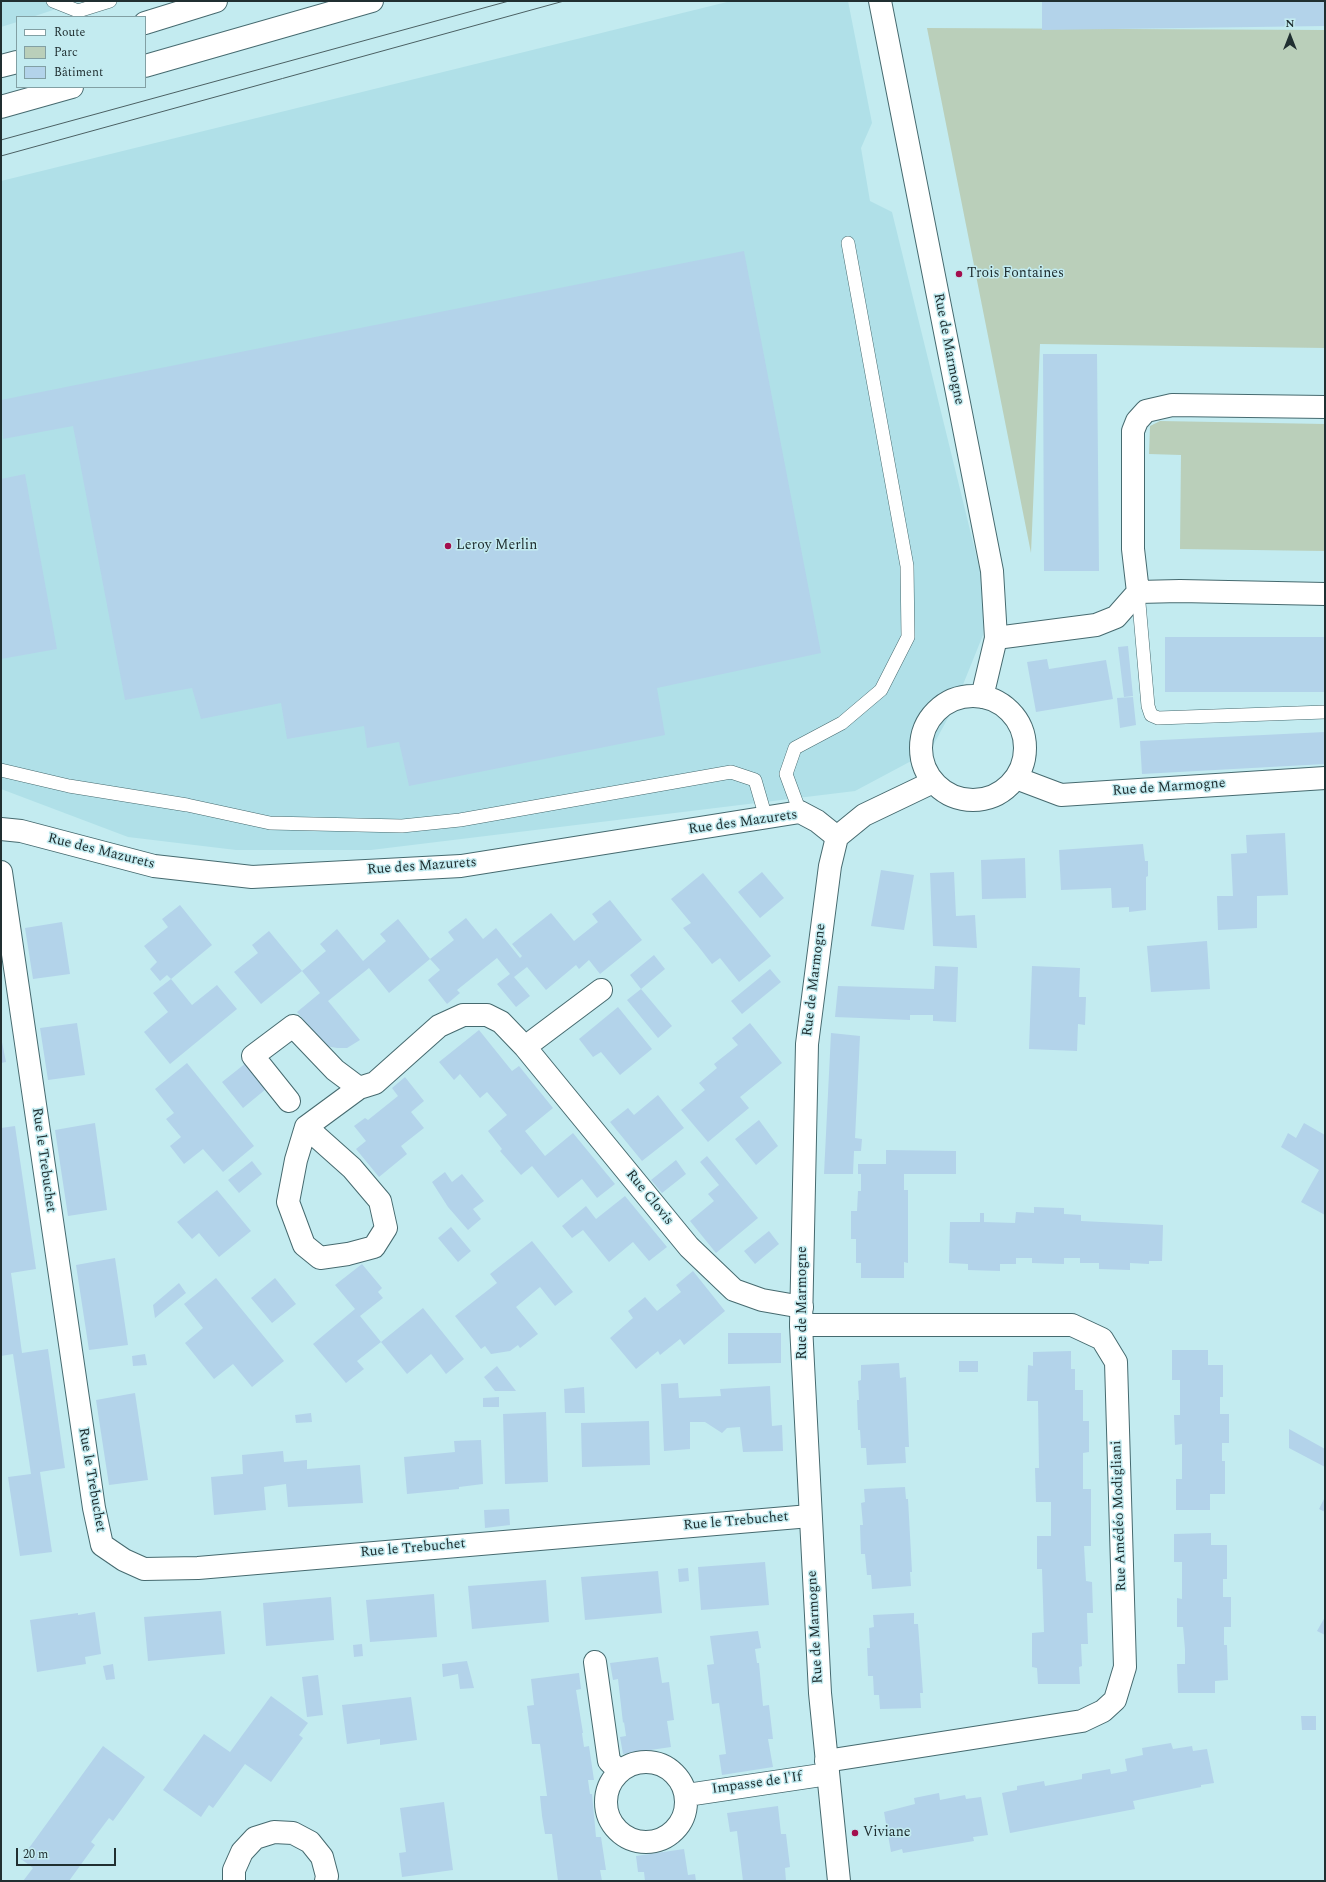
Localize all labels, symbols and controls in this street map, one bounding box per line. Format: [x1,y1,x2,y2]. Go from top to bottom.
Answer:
text: N [1286,15,1294,32]
legend [16,16,146,88]
north arrow [1270,16,1310,56]
text: Route [54,23,85,42]
text: Parc [54,43,78,62]
text: Bâtiment [54,63,103,82]
place label: Trois Fontaines [967,266,1064,282]
marker: Trois Fontaines [954,269,964,279]
street label: Rue de Marmogne [929,292,967,406]
place label: Leroy Merlin [456,538,537,554]
marker: Leroy Merlin [443,541,453,551]
street label: Rue de Marmogne [1112,776,1226,800]
street label: Rue des Mazurets [688,807,798,839]
street label: Rue des Mazurets [46,831,156,873]
street label: Rue des Mazurets [367,855,477,879]
street label: Rue de Marmogne [800,923,830,1037]
street label: Rue le Trebuchet [27,1107,59,1213]
street label: Rue Clovis [622,1167,676,1229]
street label: Rue de Marmogne [795,1246,811,1360]
street label: Rue le Trebuchet [74,1427,108,1533]
street label: Rue Amédéo Modigliani [1109,1440,1131,1592]
street label: Rue le Trebuchet [683,1509,789,1535]
street label: Rue le Trebuchet [360,1536,466,1562]
street label: Rue de Marmogne [805,1570,827,1684]
street label: Impasse de l'If [711,1769,803,1799]
place label: Viviane [863,1825,911,1841]
marker: Viviane [850,1828,860,1838]
scale bar [18,1840,118,1866]
text: 20 m [23,1845,48,1864]

